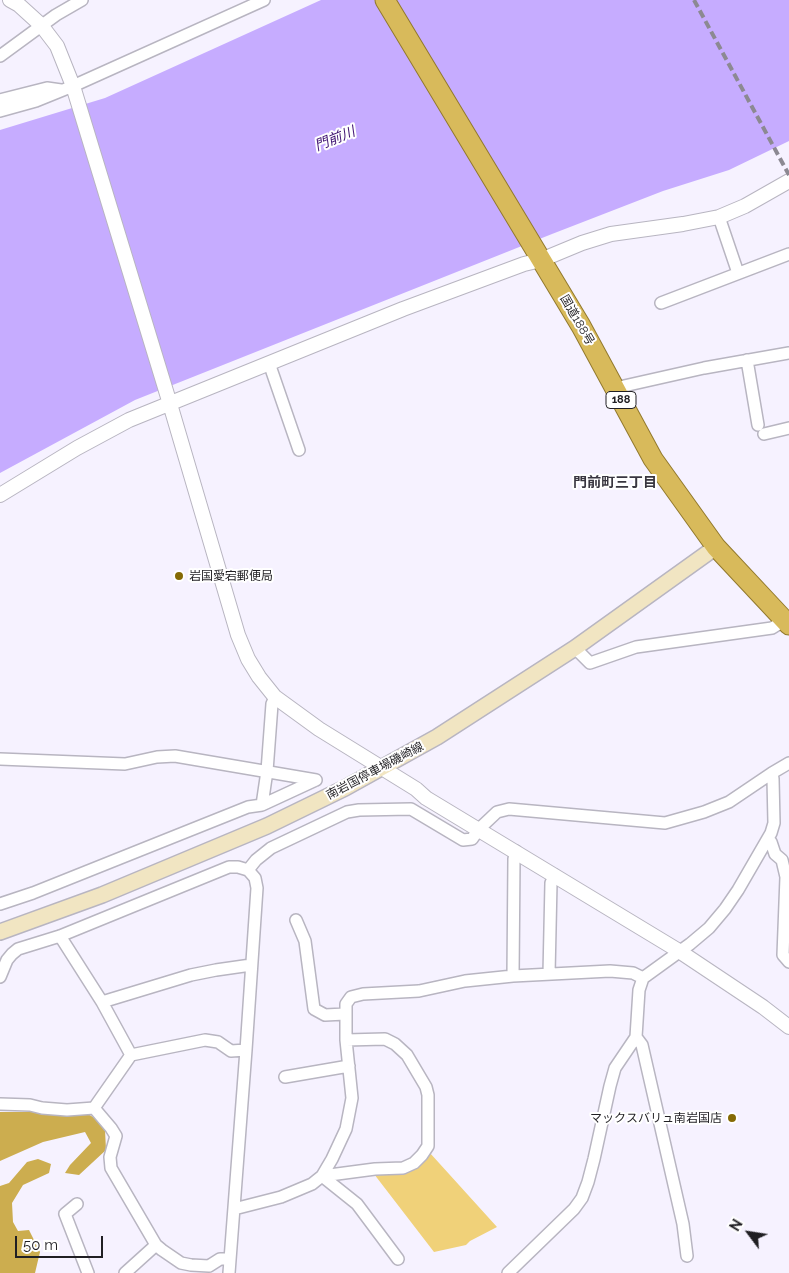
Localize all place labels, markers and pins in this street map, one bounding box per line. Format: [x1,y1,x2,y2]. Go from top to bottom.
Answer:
place label: 岩国愛宕郵便局 [189,569,273,583]
marker: 岩国愛宕郵便局 [173,570,185,582]
place label: マックスバリュ南岩国店 [590,1111,722,1125]
marker: マックスバリュ南岩国店 [726,1112,738,1124]

